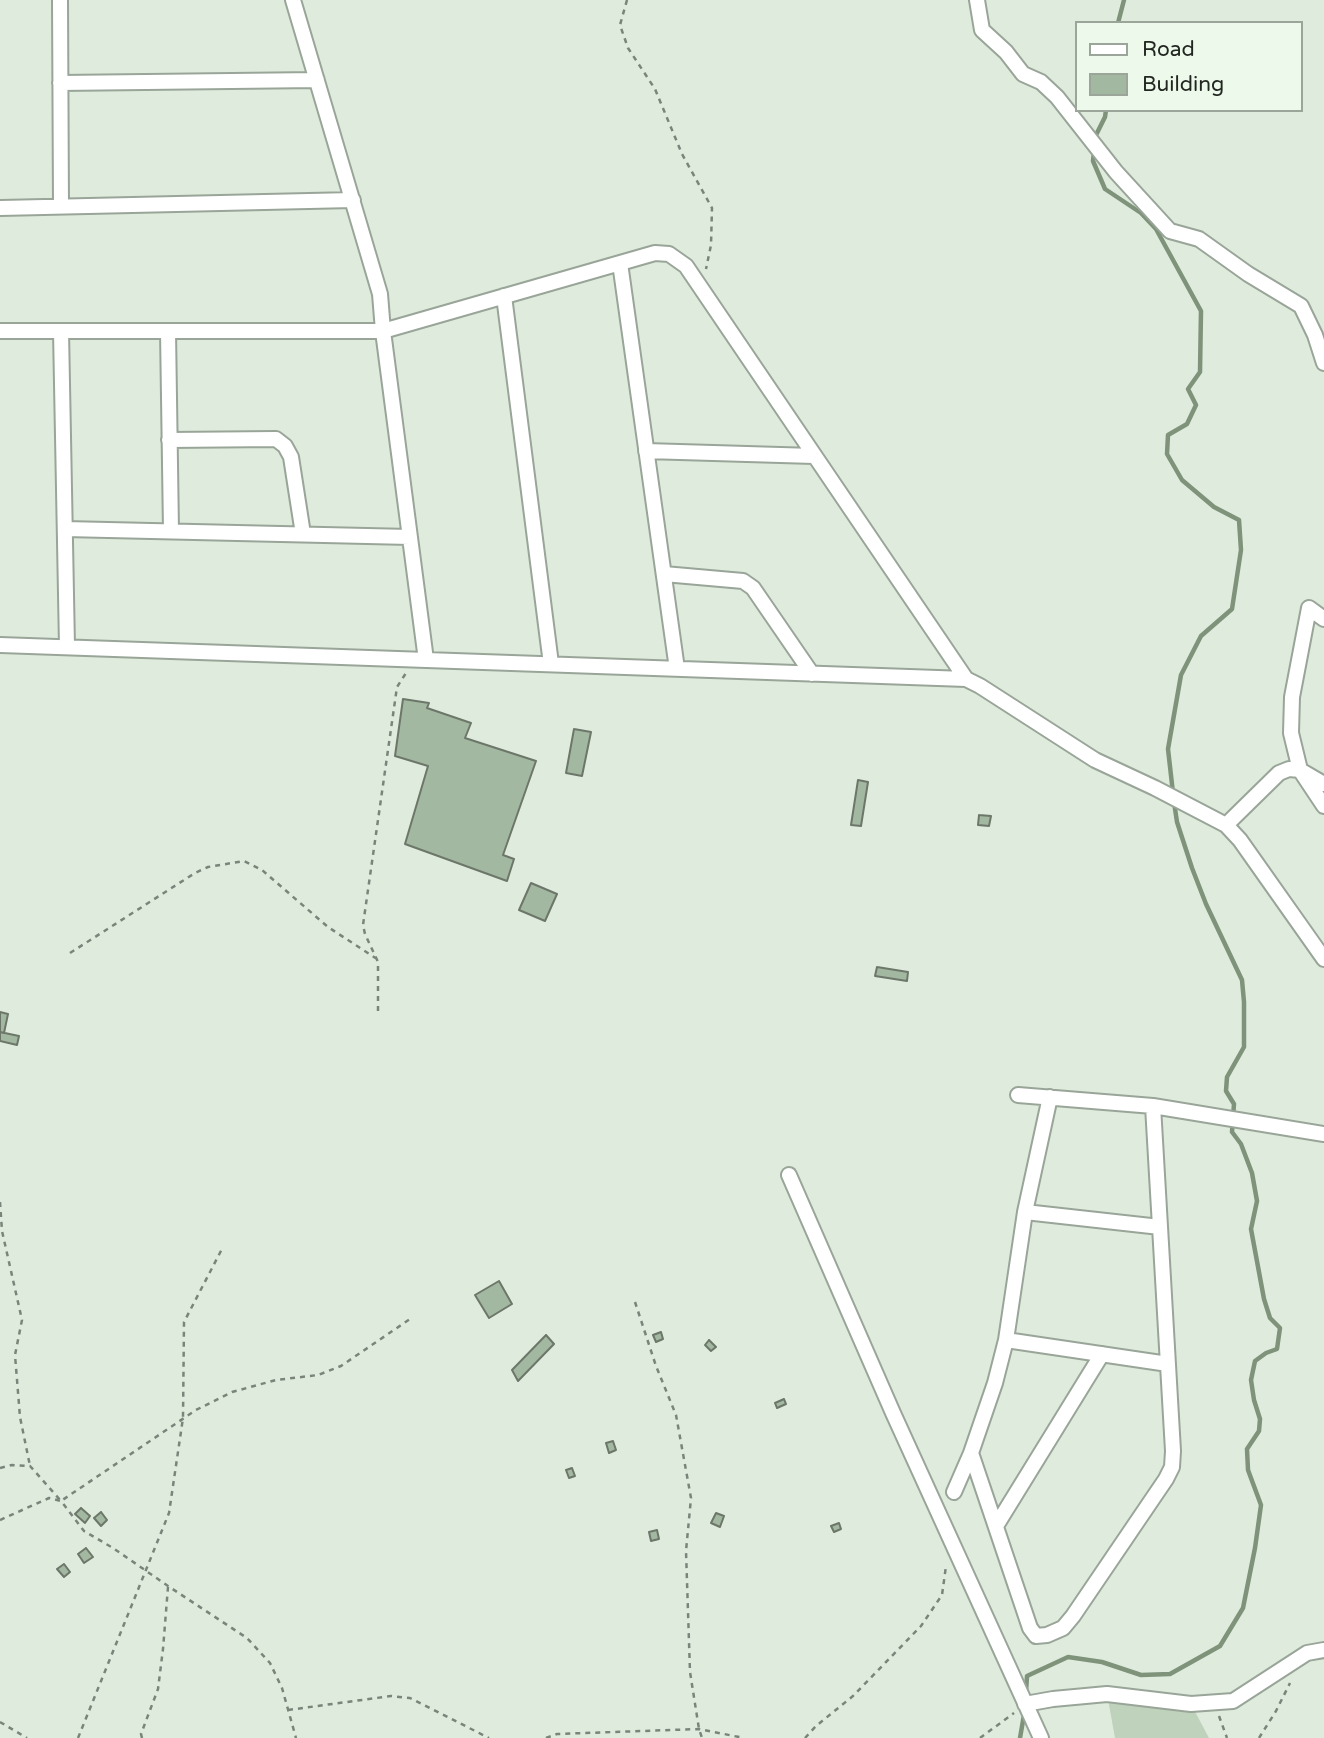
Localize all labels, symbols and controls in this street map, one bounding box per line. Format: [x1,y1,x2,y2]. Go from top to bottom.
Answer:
legend [1076,21,1303,112]
text: Road [1142,37,1195,62]
text: Building [1142,72,1224,97]

